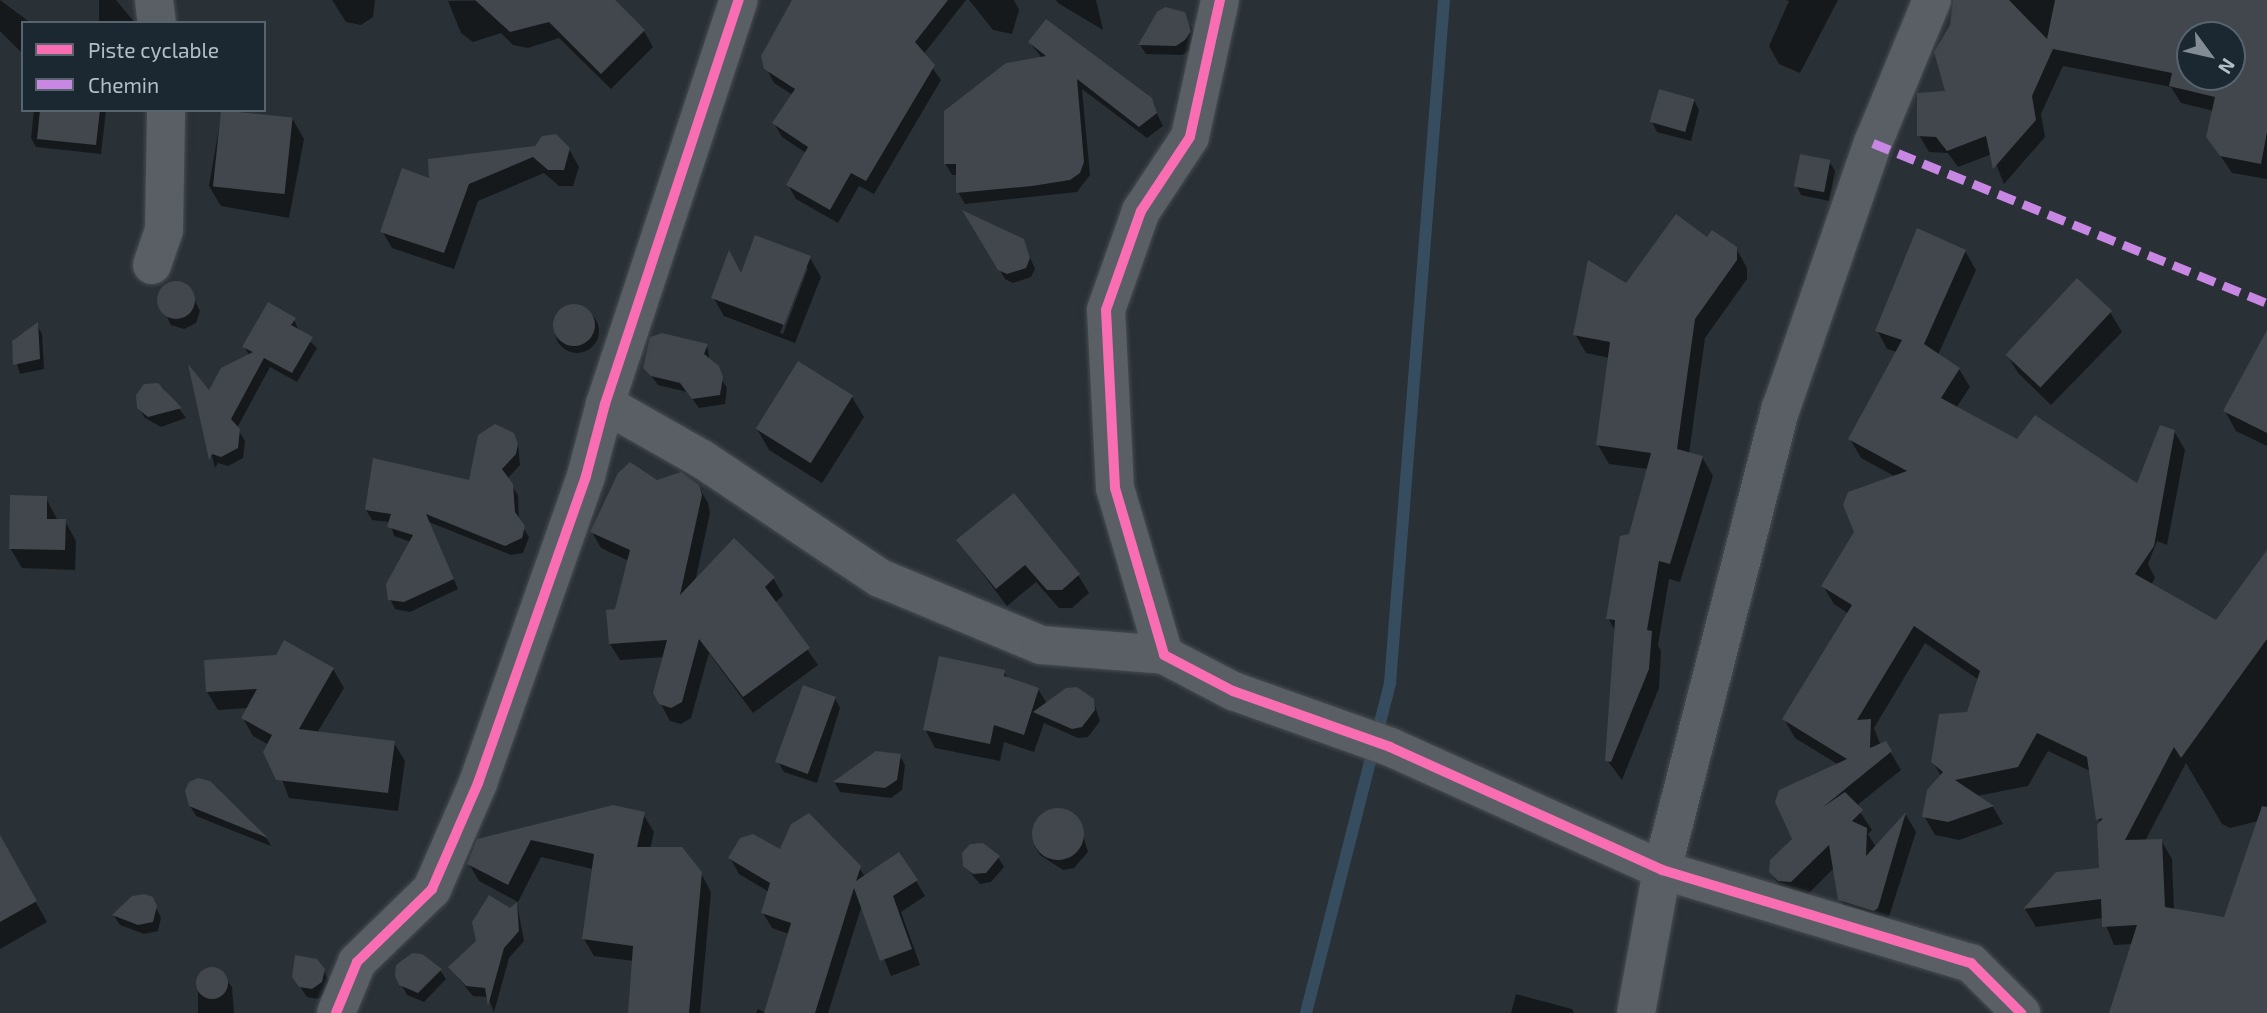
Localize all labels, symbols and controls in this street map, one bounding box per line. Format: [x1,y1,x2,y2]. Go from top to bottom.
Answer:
legend [21,21,266,112]
north arrow [2176,21,2246,91]
text: Piste cyclable [88,37,219,62]
text: N [2214,55,2241,79]
text: Chemin [88,72,159,97]

